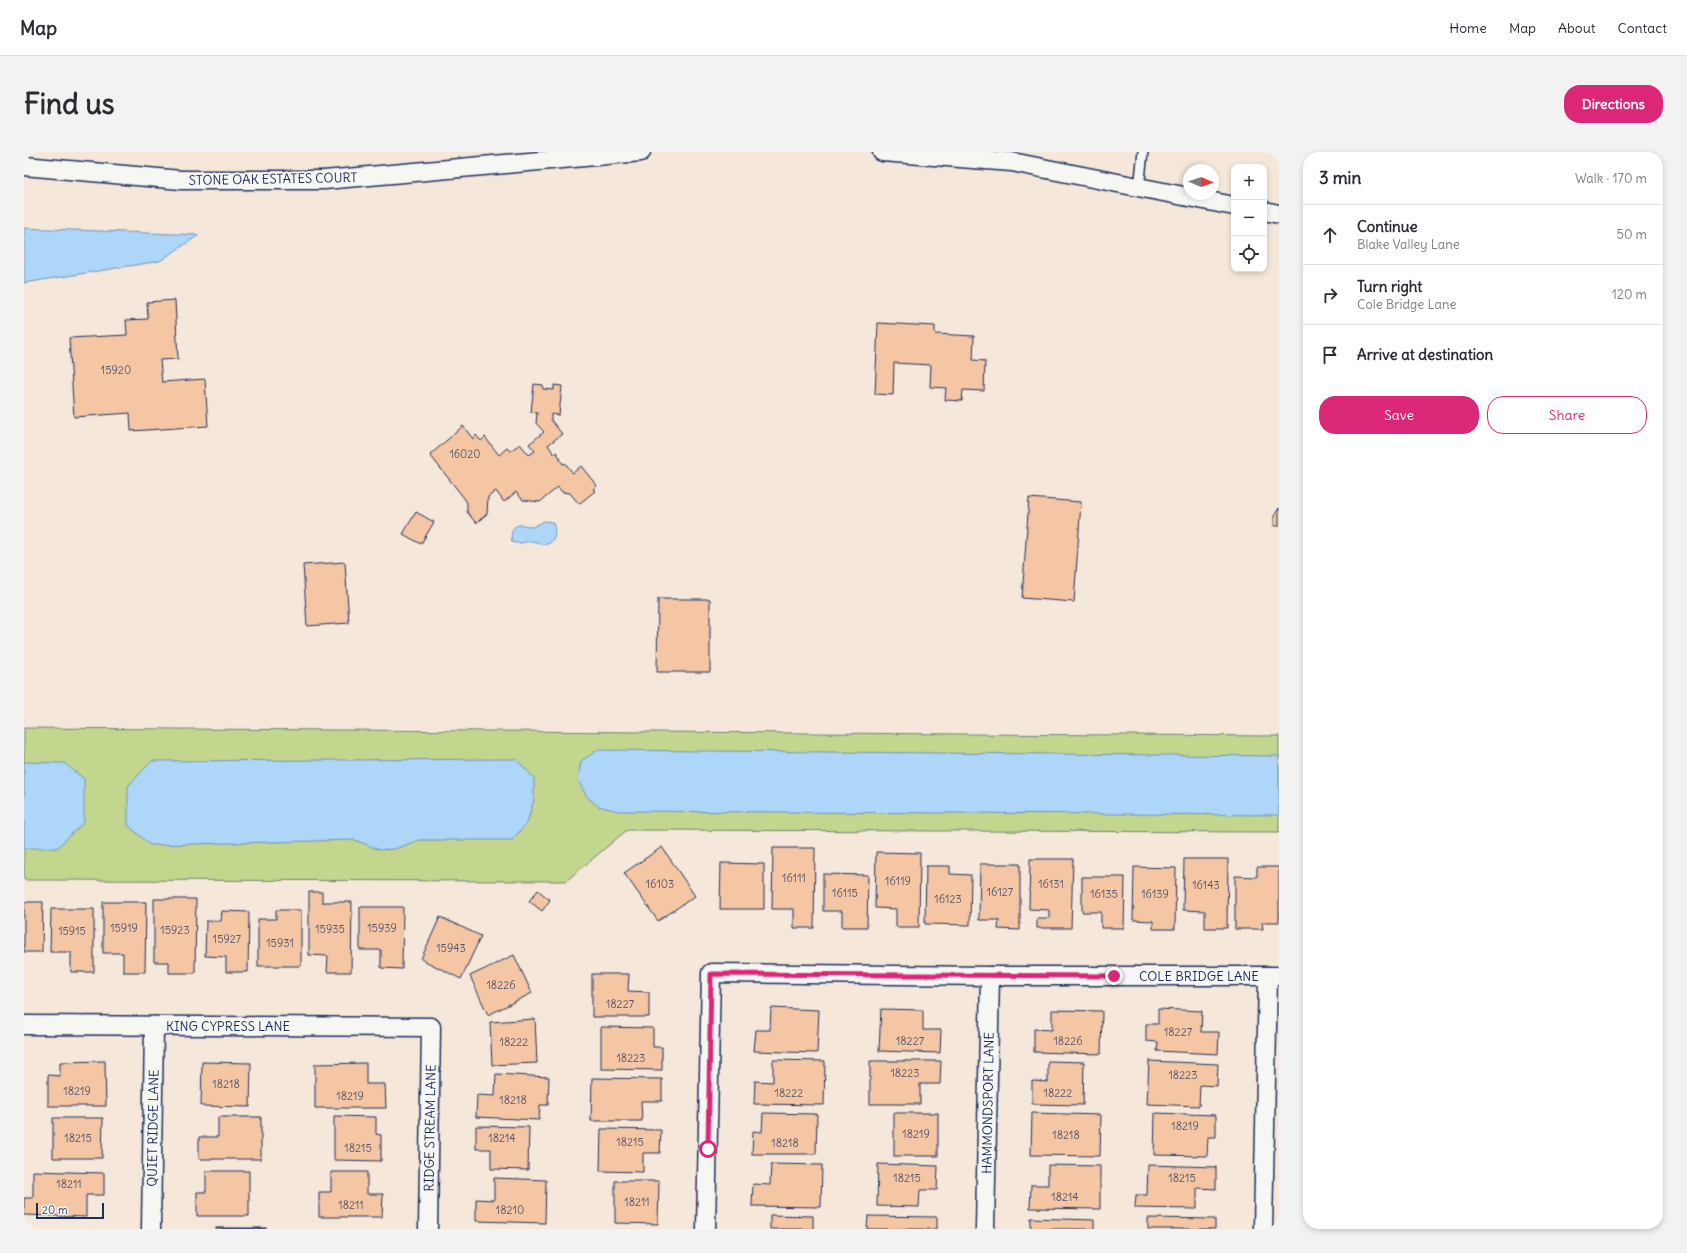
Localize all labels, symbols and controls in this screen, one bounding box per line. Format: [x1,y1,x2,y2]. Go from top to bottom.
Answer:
text: Map [20,16,57,40]
text: Home [1449,19,1487,37]
text: Map [1509,19,1536,37]
text: About [1558,19,1596,37]
text: Contact [1618,19,1667,37]
button: Directions [1564,85,1663,123]
text: Find us [24,86,115,122]
north arrow [1183,164,1219,200]
map controls [1231,164,1267,272]
button: + [1231,164,1267,200]
text: 3 min [1319,167,1361,189]
street label: STONE OAK ESTATES COURT [189,169,358,189]
text: Walk · 170 m [1575,170,1647,187]
button: − [1231,200,1267,236]
text: Continue [1357,217,1418,236]
icon: ahead [1319,224,1341,246]
text: 50 m [1616,226,1647,243]
button: locate [1231,236,1267,272]
text: Blake Valley Lane [1357,236,1460,253]
text: Turn right [1357,277,1422,296]
icon: right [1319,284,1341,306]
text: 120 m [1612,286,1647,303]
text: Cole Bridge Lane [1357,296,1456,313]
icon: arrive [1319,344,1341,366]
text: Arrive at destination [1357,345,1493,364]
house number: 15920 [101,363,131,377]
button: Save [1319,396,1479,434]
button: Share [1487,396,1647,434]
house number: 16020 [449,447,481,461]
house number: 16111 [782,871,806,885]
house number: 16119 [885,874,911,888]
house number: 16103 [646,877,674,891]
house number: 16131 [1038,877,1064,891]
house number: 16143 [1192,878,1220,892]
house number: 16127 [987,885,1014,899]
house number: 16115 [832,886,858,900]
house number: 16135 [1090,887,1118,901]
house number: 16139 [1141,887,1169,901]
house number: 16123 [934,892,962,906]
house number: 15919 [110,921,138,935]
house number: 15939 [367,921,397,935]
house number: 15935 [315,922,345,936]
house number: 15923 [160,923,190,937]
house number: 15915 [58,924,86,938]
house number: 15927 [213,932,242,946]
house number: 15931 [266,936,294,950]
house number: 15943 [436,941,466,955]
route end [1105,967,1123,985]
street label: COLE BRIDGE LANE [1139,968,1259,985]
house number: 18226 [486,978,516,992]
house number: 18227 [606,997,635,1011]
street label: KING CYPRESS LANE [166,1018,290,1035]
house number: 18227 [1164,1025,1193,1039]
street label: HAMMONDSPORT LANE [978,1031,998,1174]
house number: 18227 [896,1034,925,1048]
house number: 18226 [1053,1034,1083,1048]
house number: 18222 [500,1035,528,1049]
house number: 18223 [616,1051,646,1065]
street label: RIDGE STREAM LANE [420,1064,440,1192]
house number: 18223 [890,1066,920,1080]
house number: 18223 [1168,1068,1198,1082]
street label: QUIET RIDGE LANE [143,1069,163,1187]
house number: 18218 [212,1077,240,1091]
house number: 18219 [63,1084,91,1098]
house number: 18222 [775,1086,803,1100]
house number: 18222 [1044,1086,1072,1100]
house number: 18219 [336,1089,364,1103]
house number: 18218 [499,1093,527,1107]
house number: 18219 [1171,1119,1199,1133]
house number: 18219 [902,1127,930,1141]
house number: 18218 [1052,1128,1080,1142]
house number: 18215 [64,1131,92,1145]
house number: 18214 [488,1131,516,1145]
house number: 18215 [616,1135,644,1149]
house number: 18218 [771,1136,799,1150]
route start [699,1140,717,1158]
house number: 18215 [344,1141,372,1155]
house number: 18215 [893,1171,921,1185]
house number: 18215 [1168,1171,1196,1185]
house number: 18211 [56,1177,82,1191]
house number: 18214 [1051,1190,1079,1204]
house number: 18211 [624,1195,650,1209]
house number: 18211 [338,1198,364,1212]
scale bar [36,1201,104,1220]
text: 20 m [42,1203,68,1217]
house number: 18210 [496,1203,524,1217]

